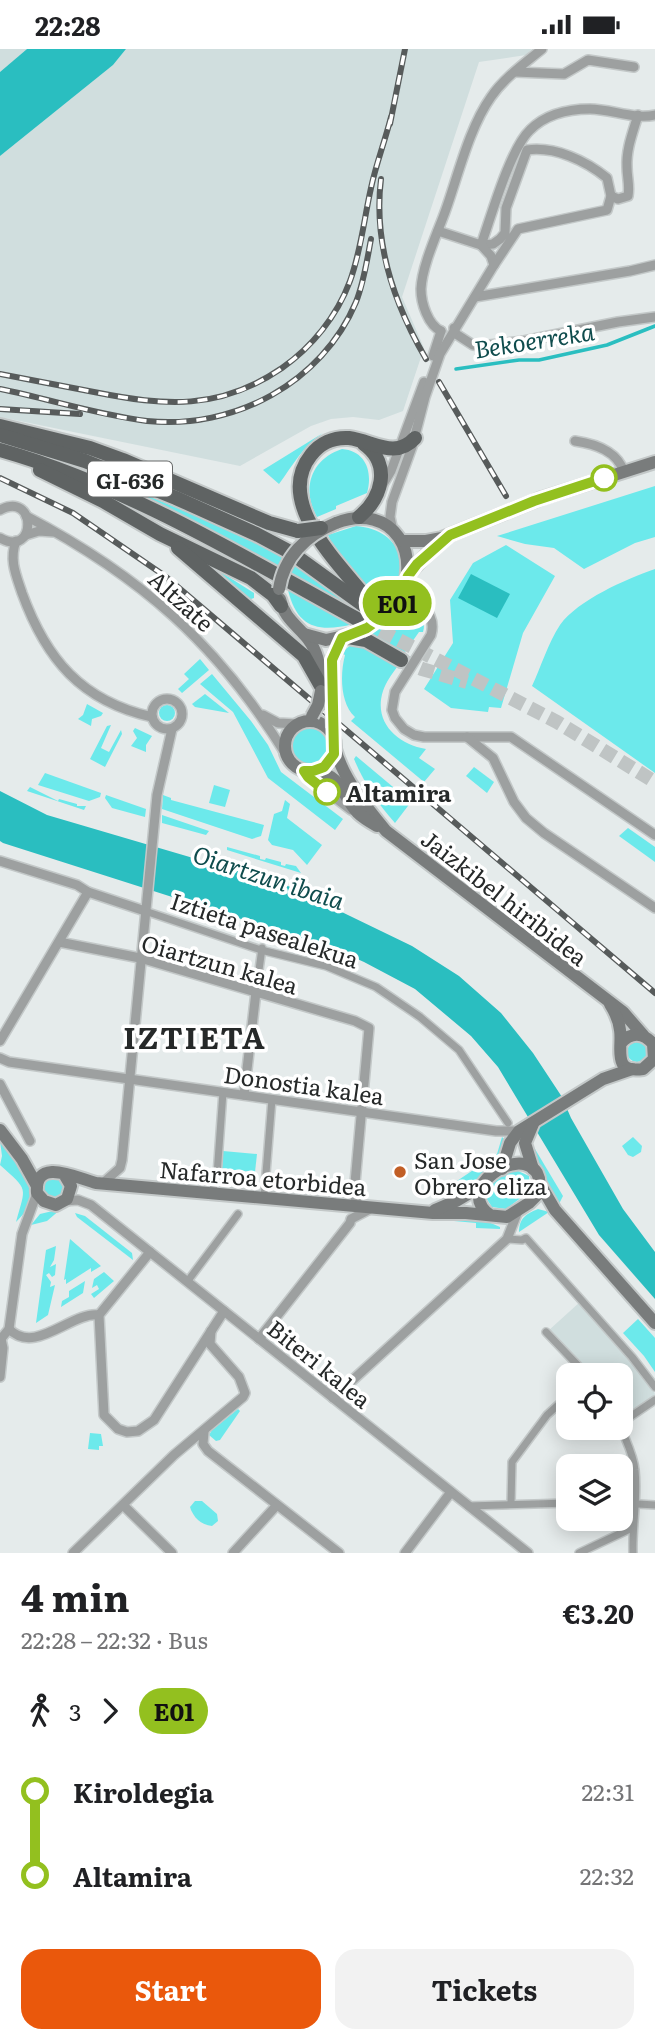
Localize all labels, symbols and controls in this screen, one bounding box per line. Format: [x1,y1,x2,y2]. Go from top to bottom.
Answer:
text: 22:28 [35,5,101,44]
water label: Bekoerreka [471,312,597,366]
road number: GI-636 [88,461,172,497]
unlabelled marker [591,465,617,491]
street label: Altzate [142,561,222,639]
line badge: E01 [357,580,437,626]
text: E01 [377,585,417,620]
place label: Altamira [346,775,452,809]
marker: Altamira [314,779,340,805]
street label: Jaizkibel hiribidea [415,821,596,973]
water label: Oiartzun ibaia [189,835,350,917]
street label: Iztieta pasealekua [167,883,364,976]
street label: Oiartzun kalea [138,924,303,1002]
district label: IZTIETA [123,1014,267,1058]
street label: Donostia kalea [222,1056,387,1112]
place label: San Jose Obrero eliza [414,1142,547,1202]
street label: Nafarroa etorbidea [158,1151,368,1203]
marker: San Jose Obrero eliza [392,1164,408,1180]
street label: Biteri kalea [261,1311,380,1416]
map controls [556,1363,633,1531]
button: locate [556,1363,633,1440]
button: layers [556,1454,633,1531]
text: 4 min [21,1567,130,1624]
text: €3.20 [563,1593,634,1632]
text: 22:28 – 22:32 · Bus [21,1622,208,1656]
icon: walk [21,1692,59,1730]
icon: forward [91,1692,129,1730]
text: E01 [153,1693,194,1728]
text: 3 [69,1694,81,1728]
text: Kiroldegia [73,1772,214,1811]
text: 22:31 [581,1774,634,1808]
text: Altamira [73,1856,192,1895]
text: 22:32 [580,1858,634,1892]
button: Start [21,1949,321,2029]
button: Tickets [335,1949,634,2029]

